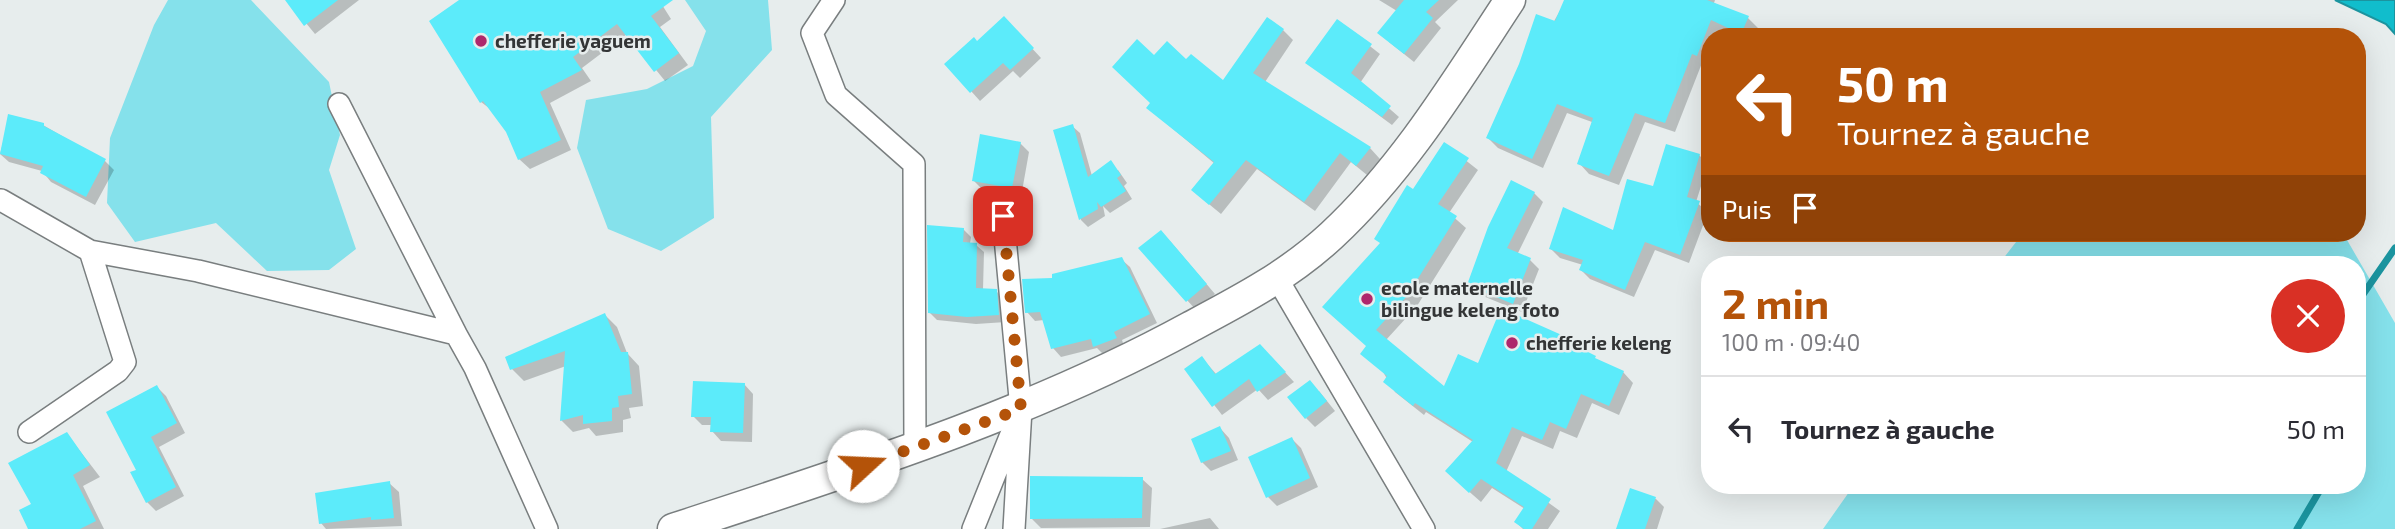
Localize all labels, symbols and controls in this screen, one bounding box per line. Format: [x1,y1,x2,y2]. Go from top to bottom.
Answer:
place label: chefferie yaguem [495,29,651,53]
marker: chefferie yaguem [473,33,489,49]
text: 50 m [1837,53,1949,112]
icon: left [1722,56,1813,147]
text: Tournez à gauche [1837,113,2090,151]
pin [973,186,1033,246]
icon: arrive [1786,189,1824,227]
text: Puis [1722,193,1772,224]
icon: arrive [984,197,1022,235]
place label: ecole maternelle bilingue keleng foto [1381,276,1560,321]
text: 2 min [1722,277,1829,327]
button: close [2271,279,2345,353]
marker: ecole maternelle bilingue keleng foto [1359,291,1375,307]
text: 100 m · 09:40 [1722,328,1860,356]
place label: chefferie keleng [1526,331,1671,354]
marker: chefferie keleng [1504,335,1520,351]
icon: left [1722,410,1760,448]
text: Tournez à gauche [1781,413,1995,444]
text: 50 m [2287,413,2345,444]
position arrow [826,429,900,503]

